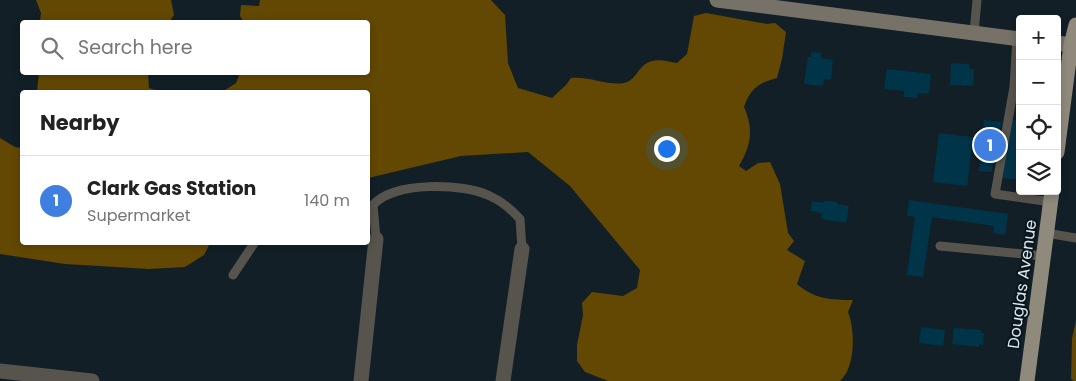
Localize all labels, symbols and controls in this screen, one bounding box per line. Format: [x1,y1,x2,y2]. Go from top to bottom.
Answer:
map controls [1016,15,1061,195]
button: + [1016,15,1061,60]
search box [20,20,370,75]
icon: search [38,34,66,62]
text: Search here [78,34,192,61]
button: − [1016,60,1061,105]
button: locate [1016,105,1061,150]
text: Nearby [40,108,120,137]
pin: 1 [974,126,1006,164]
your location [654,136,680,162]
button: layers [1016,150,1061,195]
text: Clark Gas Station [87,175,256,202]
text: 1 [53,189,59,212]
text: 140 m [304,189,350,212]
text: Supermarket [87,204,191,227]
street label: Douglas Avenue [1002,218,1042,350]

